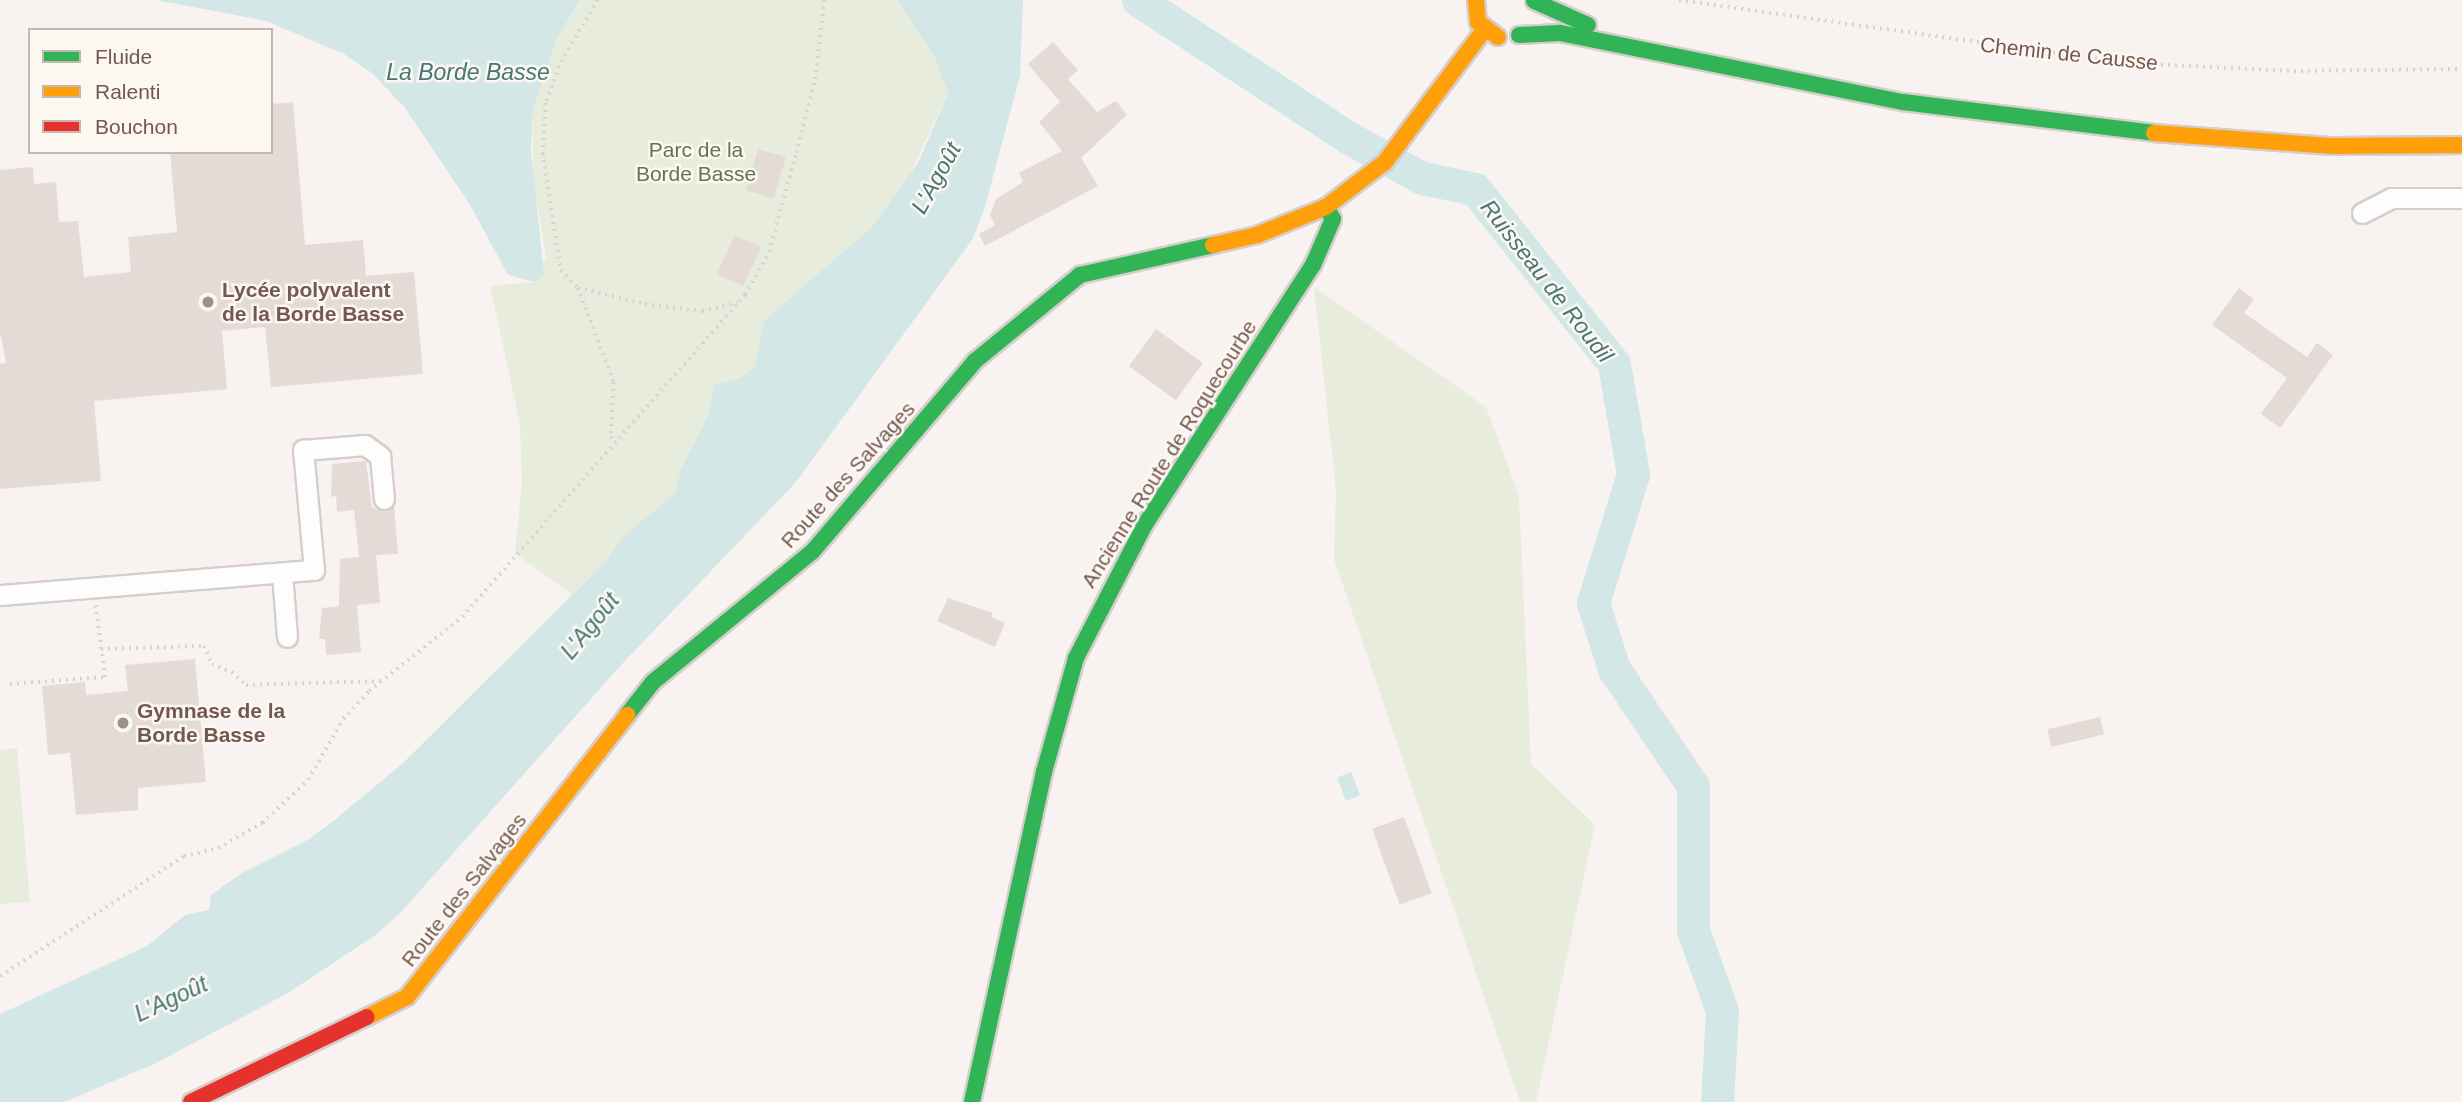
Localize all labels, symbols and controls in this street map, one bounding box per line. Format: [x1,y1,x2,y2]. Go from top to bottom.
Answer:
legend [28,28,273,154]
street label: Chemin de Causse [1979,32,2159,76]
text: Fluide [95,45,152,68]
water label: La Borde Basse [386,58,550,86]
text: Ralenti [95,80,160,103]
text: Bouchon [95,115,178,138]
park label: Parc de la Borde Basse [636,137,756,187]
water label: L'Agoût [905,138,967,218]
water label: Ruisseau de Roudil [1475,194,1619,368]
place label: Lycée polyvalent de la Borde Basse [222,277,404,327]
marker: Lycée polyvalent de la Borde Basse [200,294,216,310]
street label: Ancienne Route de Roquecourbe [1076,316,1262,592]
street label: Route des Salvages [776,397,920,553]
water label: L'Agoût [555,587,625,665]
place label: Gymnase de la Borde Basse [137,698,285,748]
marker: Gymnase de la Borde Basse [115,715,131,731]
street label: Route des Salvages [396,808,532,972]
water label: L'Agoût [130,970,212,1028]

